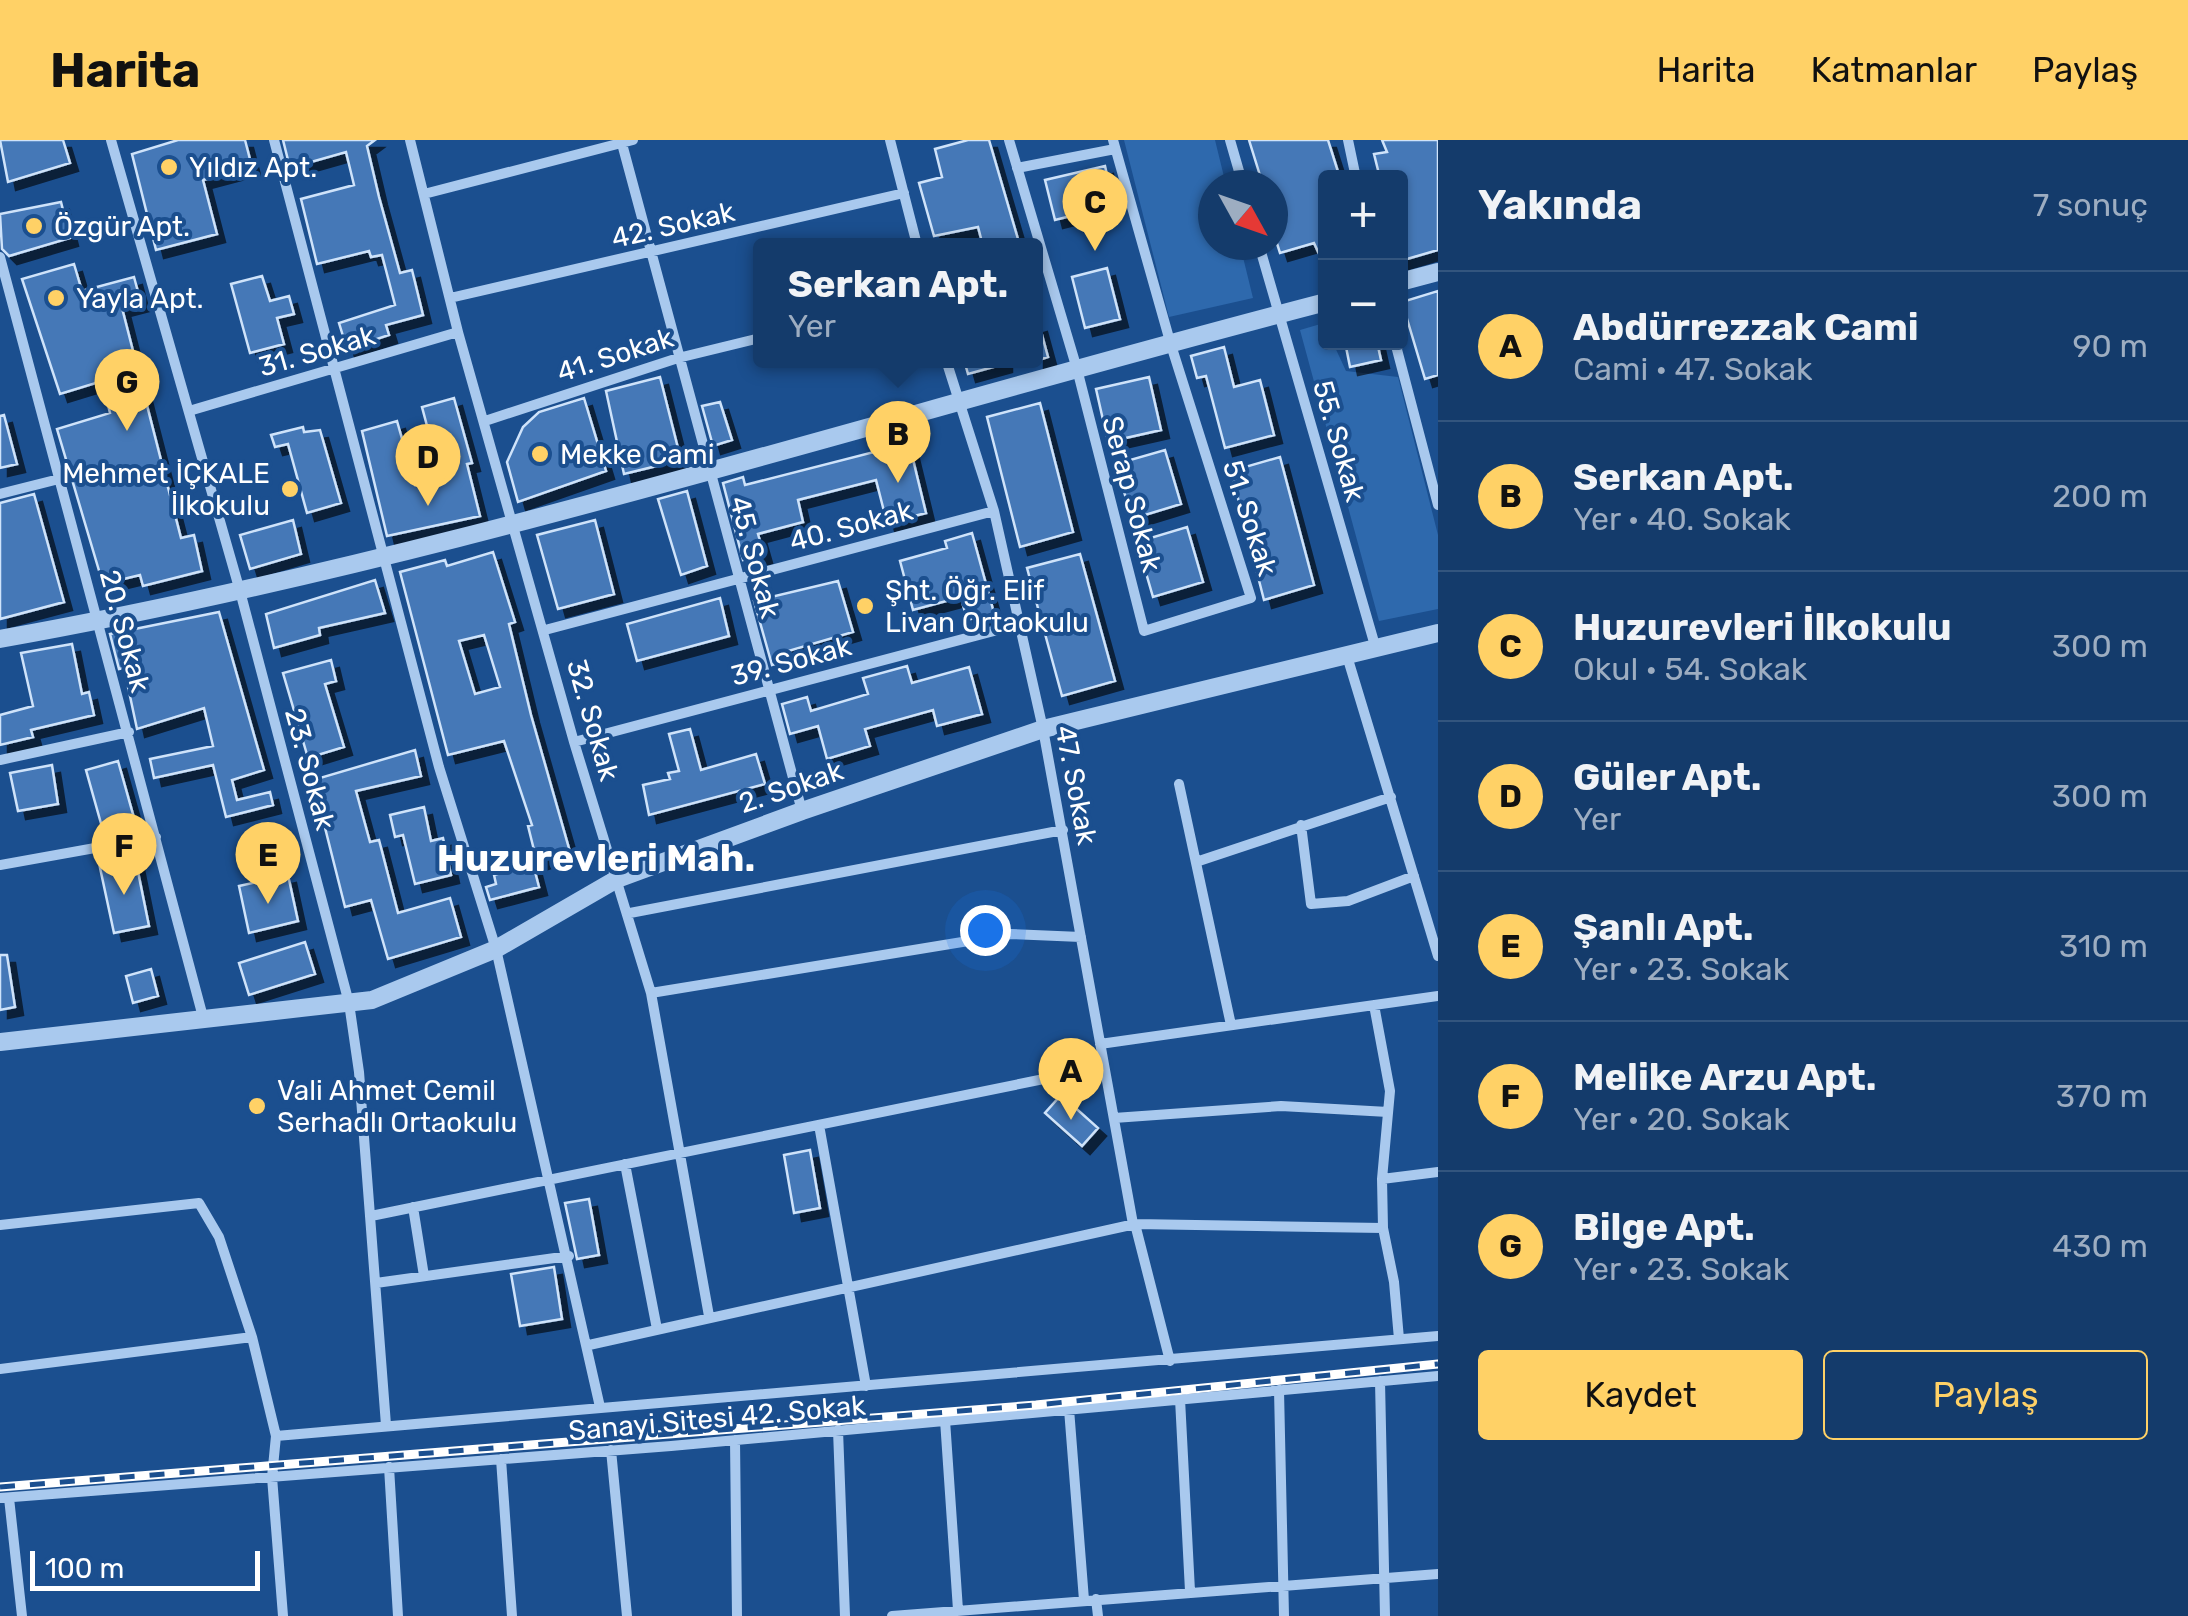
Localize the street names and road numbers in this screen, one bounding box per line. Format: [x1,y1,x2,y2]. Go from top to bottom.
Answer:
street label: 42. Sokak [608,195,738,255]
street label: 31. Sokak [255,318,380,383]
street label: 41. Sokak [553,321,678,389]
street label: 55. Sokak [1306,377,1372,506]
street label: Serap Sokak [1095,412,1169,576]
street label: 51. Sokak [1216,456,1284,581]
street label: 45. Sokak [723,492,787,622]
street label: 40. Sokak [786,494,917,558]
street label: 20. Sokak [93,566,157,696]
street label: 39. Sokak [727,629,855,693]
street label: 32. Sokak [560,655,626,785]
street label: 23. Sokak [278,704,342,834]
street label: 47. Sokak [1048,723,1104,848]
street label: 2. Sokak [735,754,848,820]
street label: Sanayi Sitesi 42. Sokak [567,1389,867,1447]

